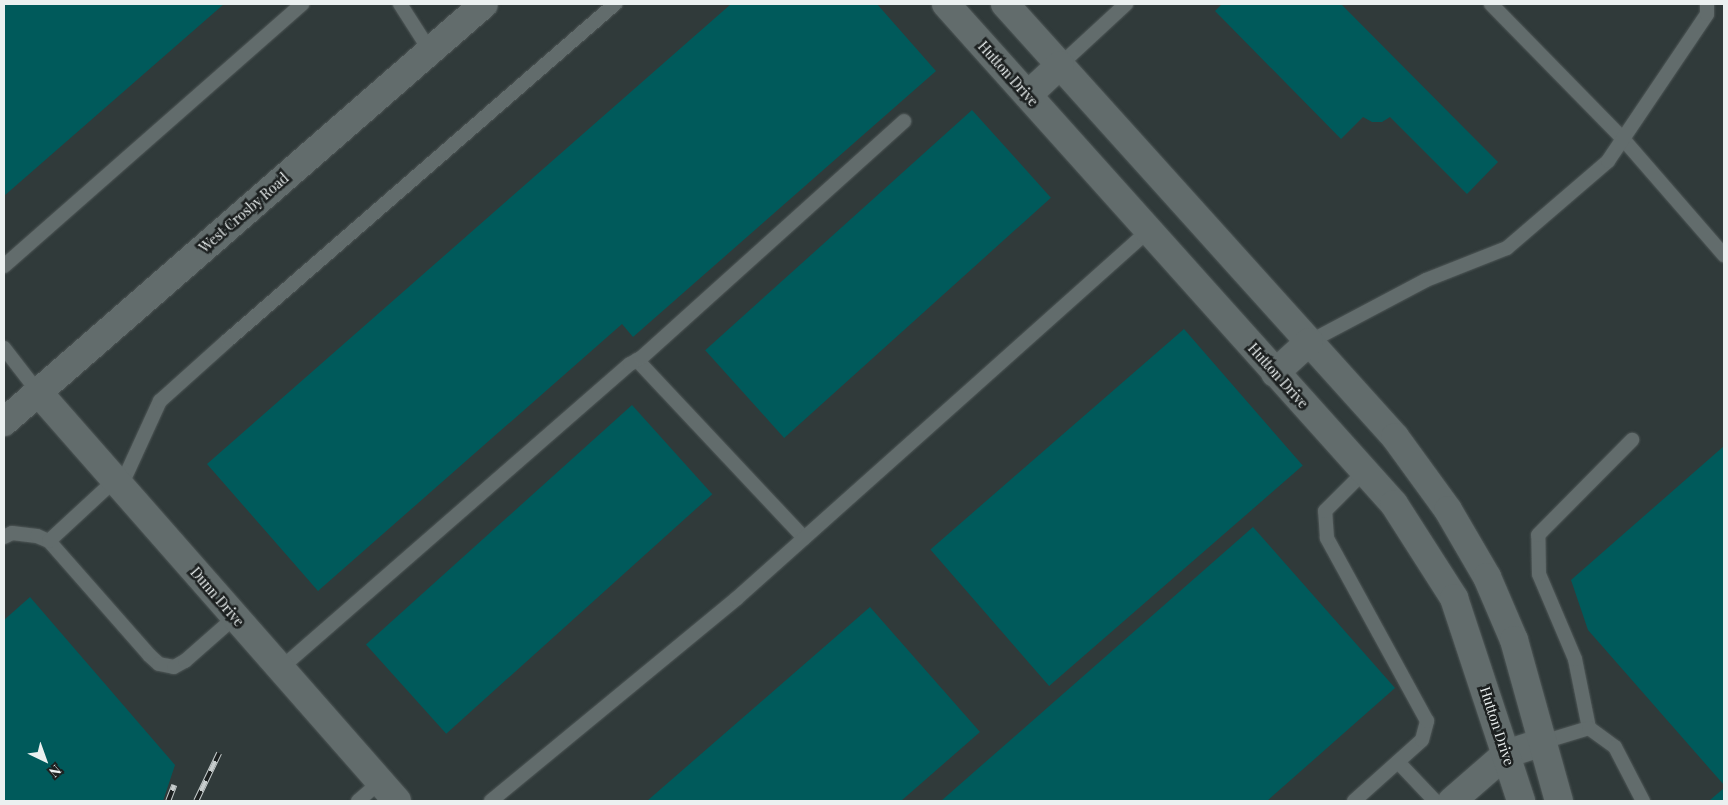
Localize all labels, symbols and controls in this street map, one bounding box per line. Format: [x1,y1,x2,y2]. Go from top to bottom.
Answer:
street label: Hutton Drive [974,38,1042,110]
street label: West Crosby Road [196,170,292,256]
street label: Hutton Drive [1244,340,1312,412]
street label: Dunn Drive [187,564,247,630]
street label: Hutton Drive [1476,685,1518,767]
north arrow [20,735,70,785]
text: N [45,761,65,782]

